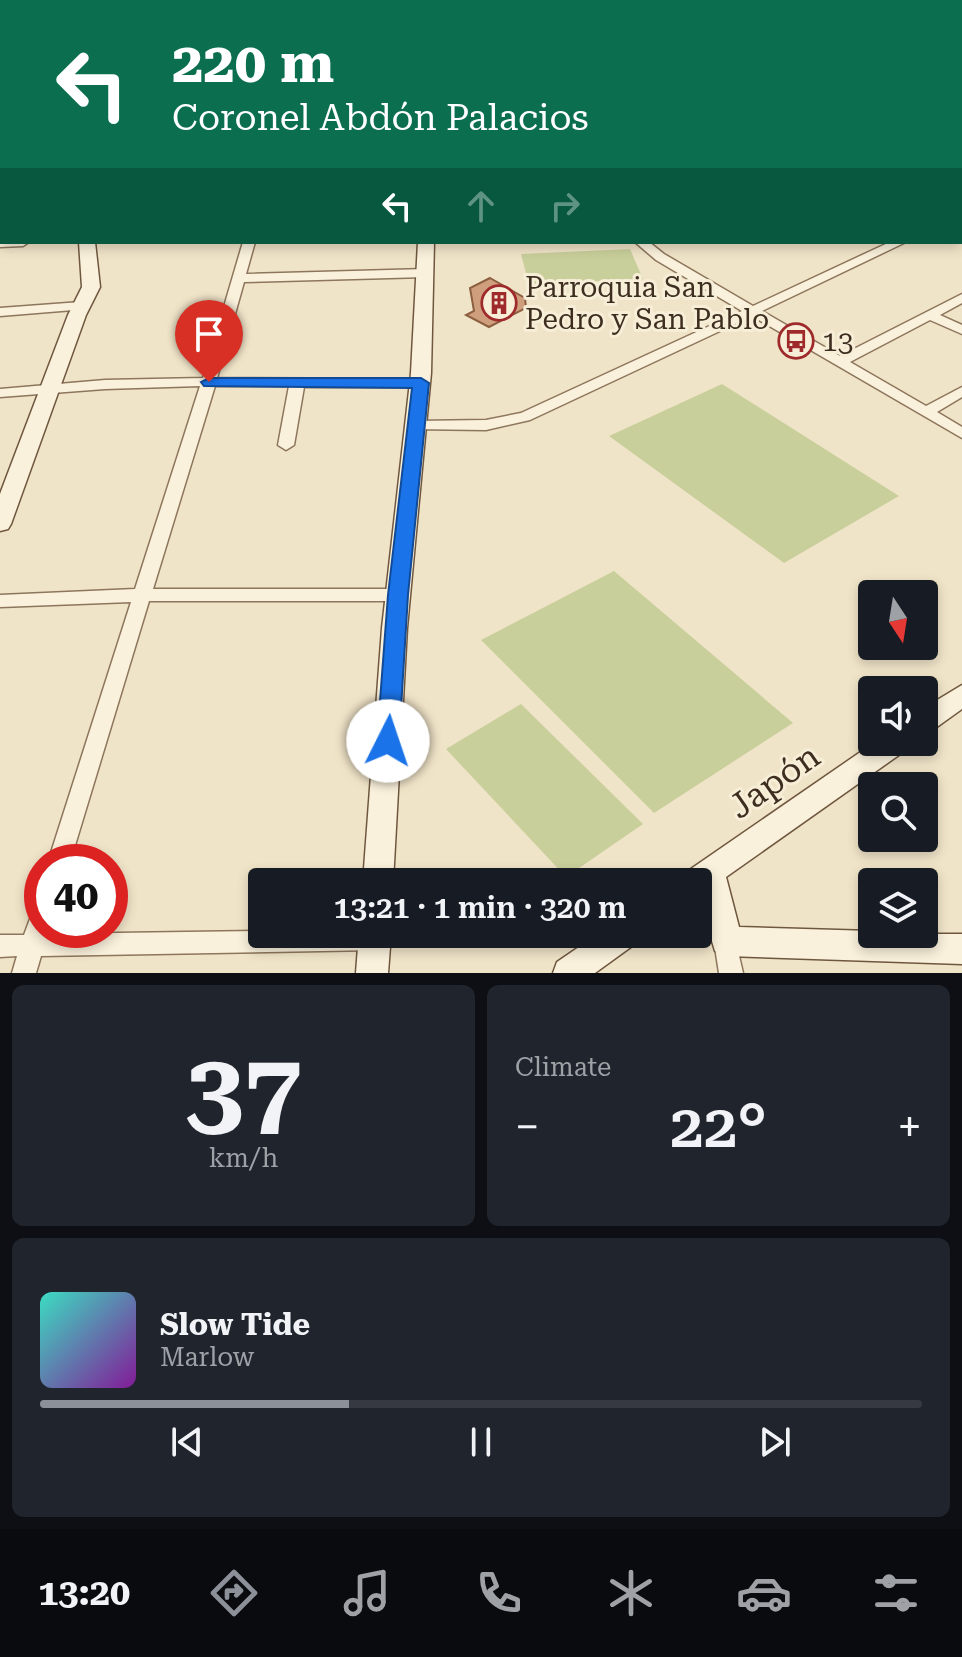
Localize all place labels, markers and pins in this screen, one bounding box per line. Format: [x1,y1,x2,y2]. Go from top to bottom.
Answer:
place label: Parroquia San Pedro y San Pablo [525,271,769,336]
building icon: Parroquia San Pedro y San Pablo [480,284,518,322]
pin [175,300,243,382]
bus stop icon: 13 [777,322,815,360]
place label: 13 [822,325,853,358]

